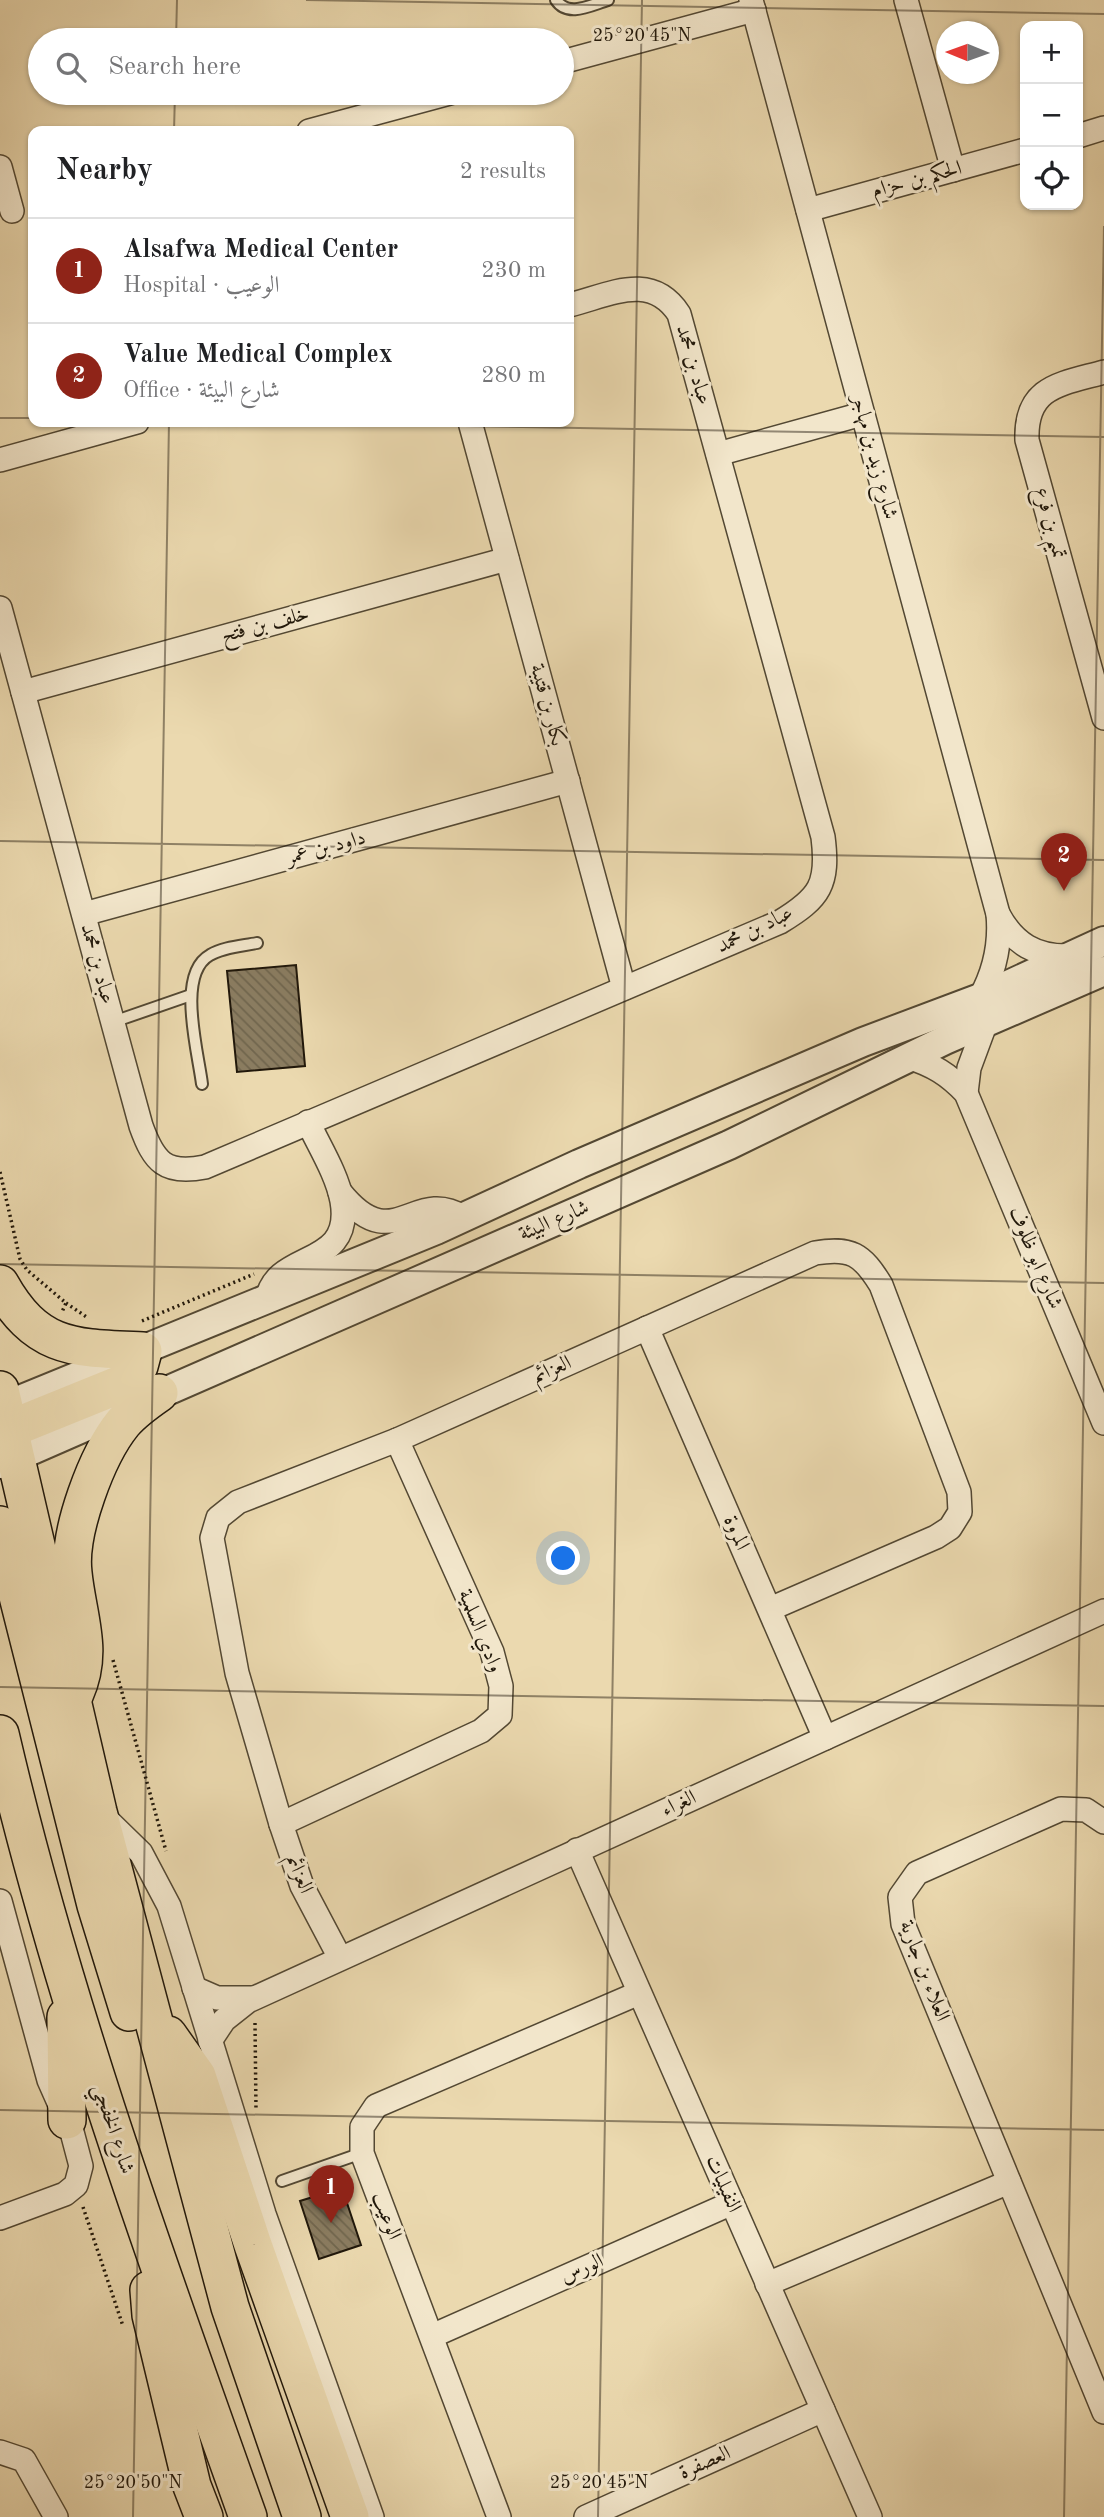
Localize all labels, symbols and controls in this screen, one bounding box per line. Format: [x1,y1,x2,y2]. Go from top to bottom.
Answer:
north arrow [936,21,999,84]
map controls [1020,21,1083,210]
button: + [1020,21,1083,84]
text: 25°20'45"N [593,27,691,45]
search box [28,28,574,105]
icon: search [52,48,90,86]
text: Search here [108,54,241,80]
button: − [1020,84,1083,147]
button: locate [1020,147,1083,210]
text: Nearby [56,156,153,186]
street label: الحكم بن حزام [869,156,966,210]
text: 2 results [460,160,546,183]
text: Alsafwa Medical Center [123,237,398,263]
text: 1 [72,259,86,282]
text: 230 m [481,259,546,282]
text: Hospital · الوعيب [123,274,279,297]
street label: عباد بن محمد [671,323,714,408]
text: Value Medical Complex [123,342,392,368]
text: 2 [72,364,86,387]
text: 280 m [481,364,546,387]
text: Office · شارع البيئة [123,379,280,402]
street label: شارع زيد بن مهاجر [841,391,901,523]
street label: تميم بن فرع [1022,485,1070,563]
street label: خلف بن فتح [219,603,313,654]
street label: بكار بن قتيبة [525,661,570,749]
street label: داود بن عمر [282,827,368,870]
pin: 2 [1041,833,1087,891]
street label: عباد بن محمد [714,903,797,958]
street label: عباد بن محمد [75,922,118,1007]
street label: شارع البيئة [516,1197,594,1251]
street label: شارع ابو ظلوف [999,1204,1066,1314]
street label: العزائم [529,1352,577,1393]
street label: المروة [718,1513,753,1554]
your location [546,1541,580,1575]
street label: وادي السلمية [450,1587,506,1677]
street label: الغراء [658,1787,700,1822]
street label: العزائم [276,1851,316,1899]
street label: العلاء بن جارية [894,1918,953,2025]
street label: شارع الخفجي [81,2081,137,2179]
street label: النفيليات [701,2152,745,2216]
pin: 1 [308,2165,354,2223]
street label: الوعيب [366,2189,405,2243]
street label: الورس [557,2250,607,2289]
street label: العصفرة [676,2442,734,2484]
text: 25°20'50"N [84,2474,182,2492]
text: 25°20'45"N [550,2474,648,2492]

